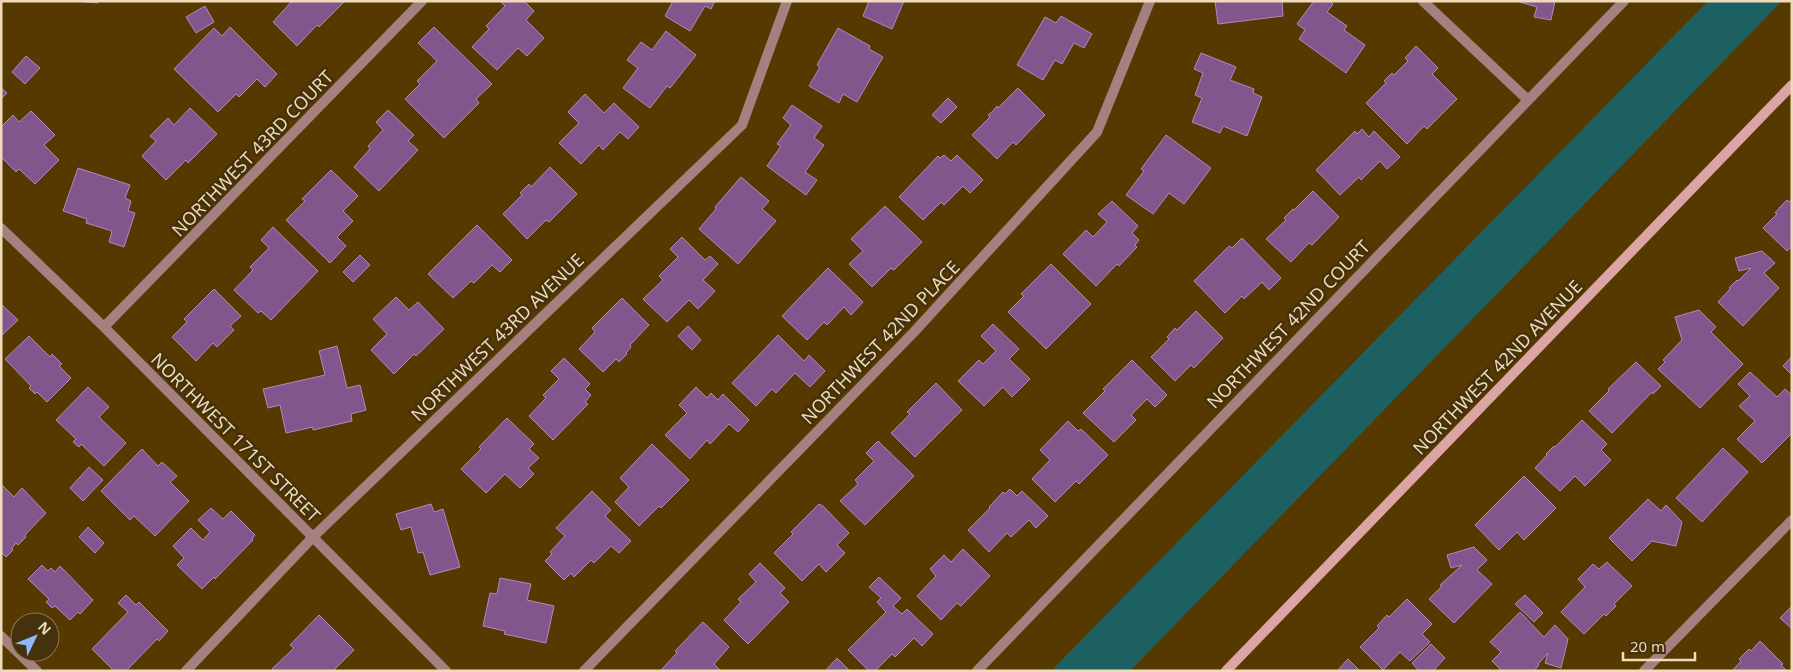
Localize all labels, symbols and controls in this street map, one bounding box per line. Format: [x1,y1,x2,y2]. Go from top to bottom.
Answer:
street label: NORTHWEST 43RD COURT [166,65,338,241]
street label: NORTHWEST 42ND COURT [1201,235,1375,413]
street label: NORTHWEST 43RD AVENUE [405,248,589,426]
street label: NORTHWEST 42ND PLACE [795,255,965,429]
street label: NORTHWEST 42ND AVENUE [1407,274,1587,460]
street label: NORTHWEST 171ST STREET [146,347,326,527]
north arrow [10,612,60,662]
text: N [34,617,56,638]
scale bar [1623,630,1696,662]
text: 20 m [1630,636,1665,656]

